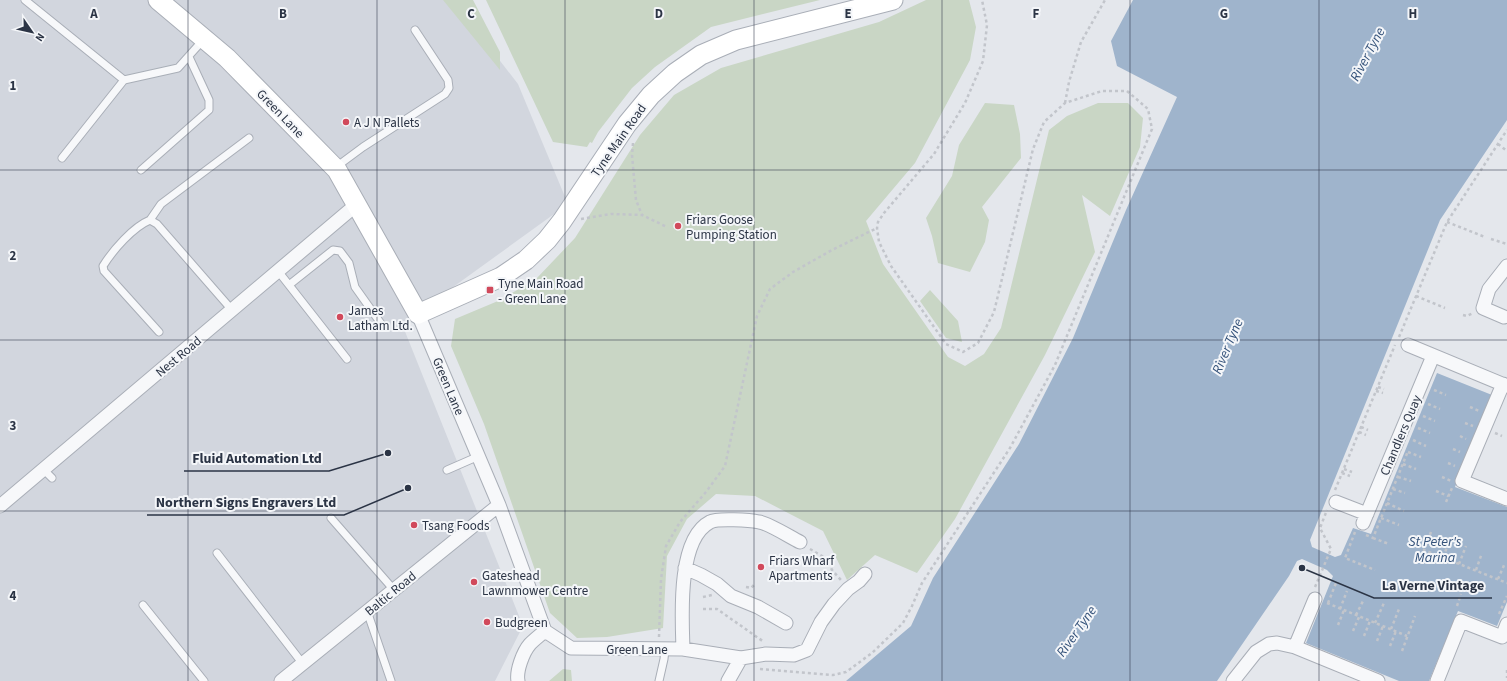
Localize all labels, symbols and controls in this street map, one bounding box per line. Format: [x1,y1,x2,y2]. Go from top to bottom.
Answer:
text: A [89,5,98,23]
text: B [279,5,287,23]
text: C [467,5,475,23]
text: D [655,5,663,23]
text: E [844,5,852,23]
text: F [1033,5,1040,23]
text: G [1220,5,1228,23]
text: H [1409,5,1417,23]
north arrow [12,12,52,52]
water label: River Tyne [1345,24,1391,85]
text: N [32,30,48,45]
text: 1 [10,77,17,95]
street label: Green Lane [252,85,308,142]
street label: Tyne Main Road [587,100,651,181]
place label: A J N Pallets [354,114,420,132]
marker: A J N Pallets [341,117,351,127]
place label: Friars Goose Pumping Station [686,211,777,244]
marker: Friars Goose Pumping Station [673,221,683,231]
text: 2 [10,247,17,265]
place label: Tyne Main Road - Green Lane [498,275,584,308]
marker: Tyne Main Road - Green Lane [485,285,495,295]
place label: James Latham Ltd. [348,302,413,335]
marker: James Latham Ltd. [335,312,345,322]
water label: River Tyne [1207,315,1249,377]
street label: Nest Road [152,332,205,381]
street label: Green Lane [428,355,468,418]
street label: Chandlers Quay [1376,392,1426,478]
text: 3 [10,417,17,435]
callout: Fluid Automation Ltd [184,445,329,471]
text: Fluid Automation Ltd [192,449,322,469]
callout: Northern Signs Engravers Ltd [147,489,344,515]
text: Northern Signs Engravers Ltd [156,493,336,513]
place label: Tsang Foods [422,517,490,535]
marker: Tsang Foods [409,520,419,530]
water label: St Peter's Marina [1409,532,1462,568]
place label: Friars Wharf Apartments [769,552,835,585]
marker: Friars Wharf Apartments [756,562,766,572]
street label: Baltic Road [361,567,420,620]
place label: Gateshead Lawnmower Centre [482,567,588,600]
callout: La Verne Vintage [1374,572,1492,598]
text: La Verne Vintage [1382,576,1484,596]
marker: Gateshead Lawnmower Centre [469,577,479,587]
text: 4 [10,587,17,605]
water label: River Tyne [1052,602,1102,661]
place label: Budgreen [495,614,548,632]
marker: Budgreen [482,617,492,627]
street label: Green Lane [606,641,668,659]

